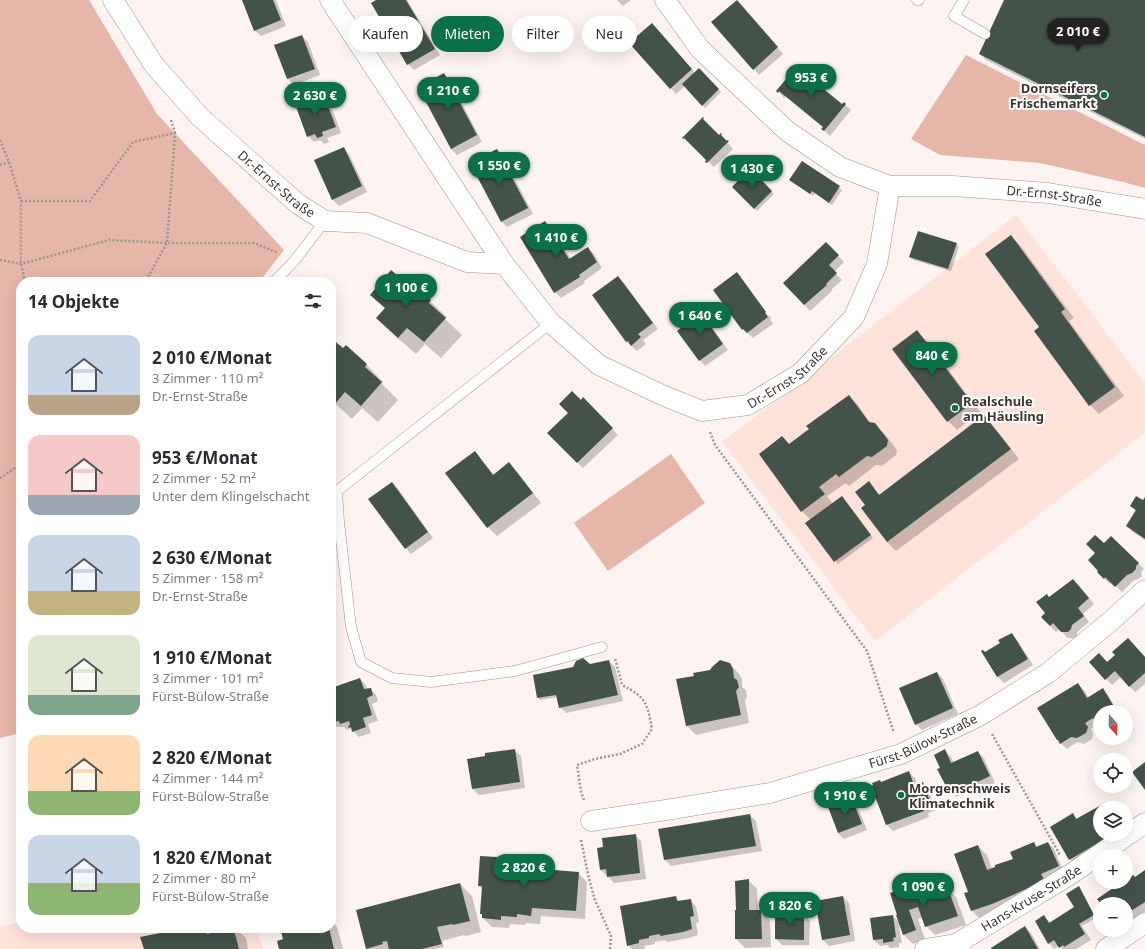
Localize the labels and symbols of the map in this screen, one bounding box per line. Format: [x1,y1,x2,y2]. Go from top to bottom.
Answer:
pin: 2 010 € [1041,18,1115,52]
pin: 953 € [783,64,839,98]
pin: 1 210 € [411,77,485,111]
place label: Dornseifers Frischemarkt [1010,79,1096,112]
pin: 2 630 € [278,82,352,116]
marker: Dornseifers Frischemarkt [1099,90,1109,100]
street label: Dr.-Ernst-Straße [234,146,319,222]
pin: 1 550 € [462,152,536,186]
pin: 1 430 € [715,155,789,189]
street label: Dr.-Ernst-Straße [1006,181,1103,211]
pin: 1 410 € [519,224,593,258]
pin: 1 100 € [369,274,443,308]
pin: 1 640 € [663,302,737,336]
street label: Dr.-Ernst-Straße [744,342,831,413]
pin: 840 € [904,342,960,376]
place label: Realschule am Häusling [963,392,1044,425]
marker: Realschule am Häusling [950,403,960,413]
north arrow [1093,705,1133,745]
street label: Fürst-Bülow-Straße [866,709,980,772]
place label: Morgenschweis Klimatechnik [909,779,1010,812]
pin: 1 910 € [808,782,882,816]
marker: Morgenschweis Klimatechnik [896,790,906,800]
pin: 2 820 € [487,854,561,888]
street label: Hans-Kruse-Straße [978,861,1085,936]
pin: 1 090 € [886,873,960,907]
pin: 1 820 € [753,892,827,926]

